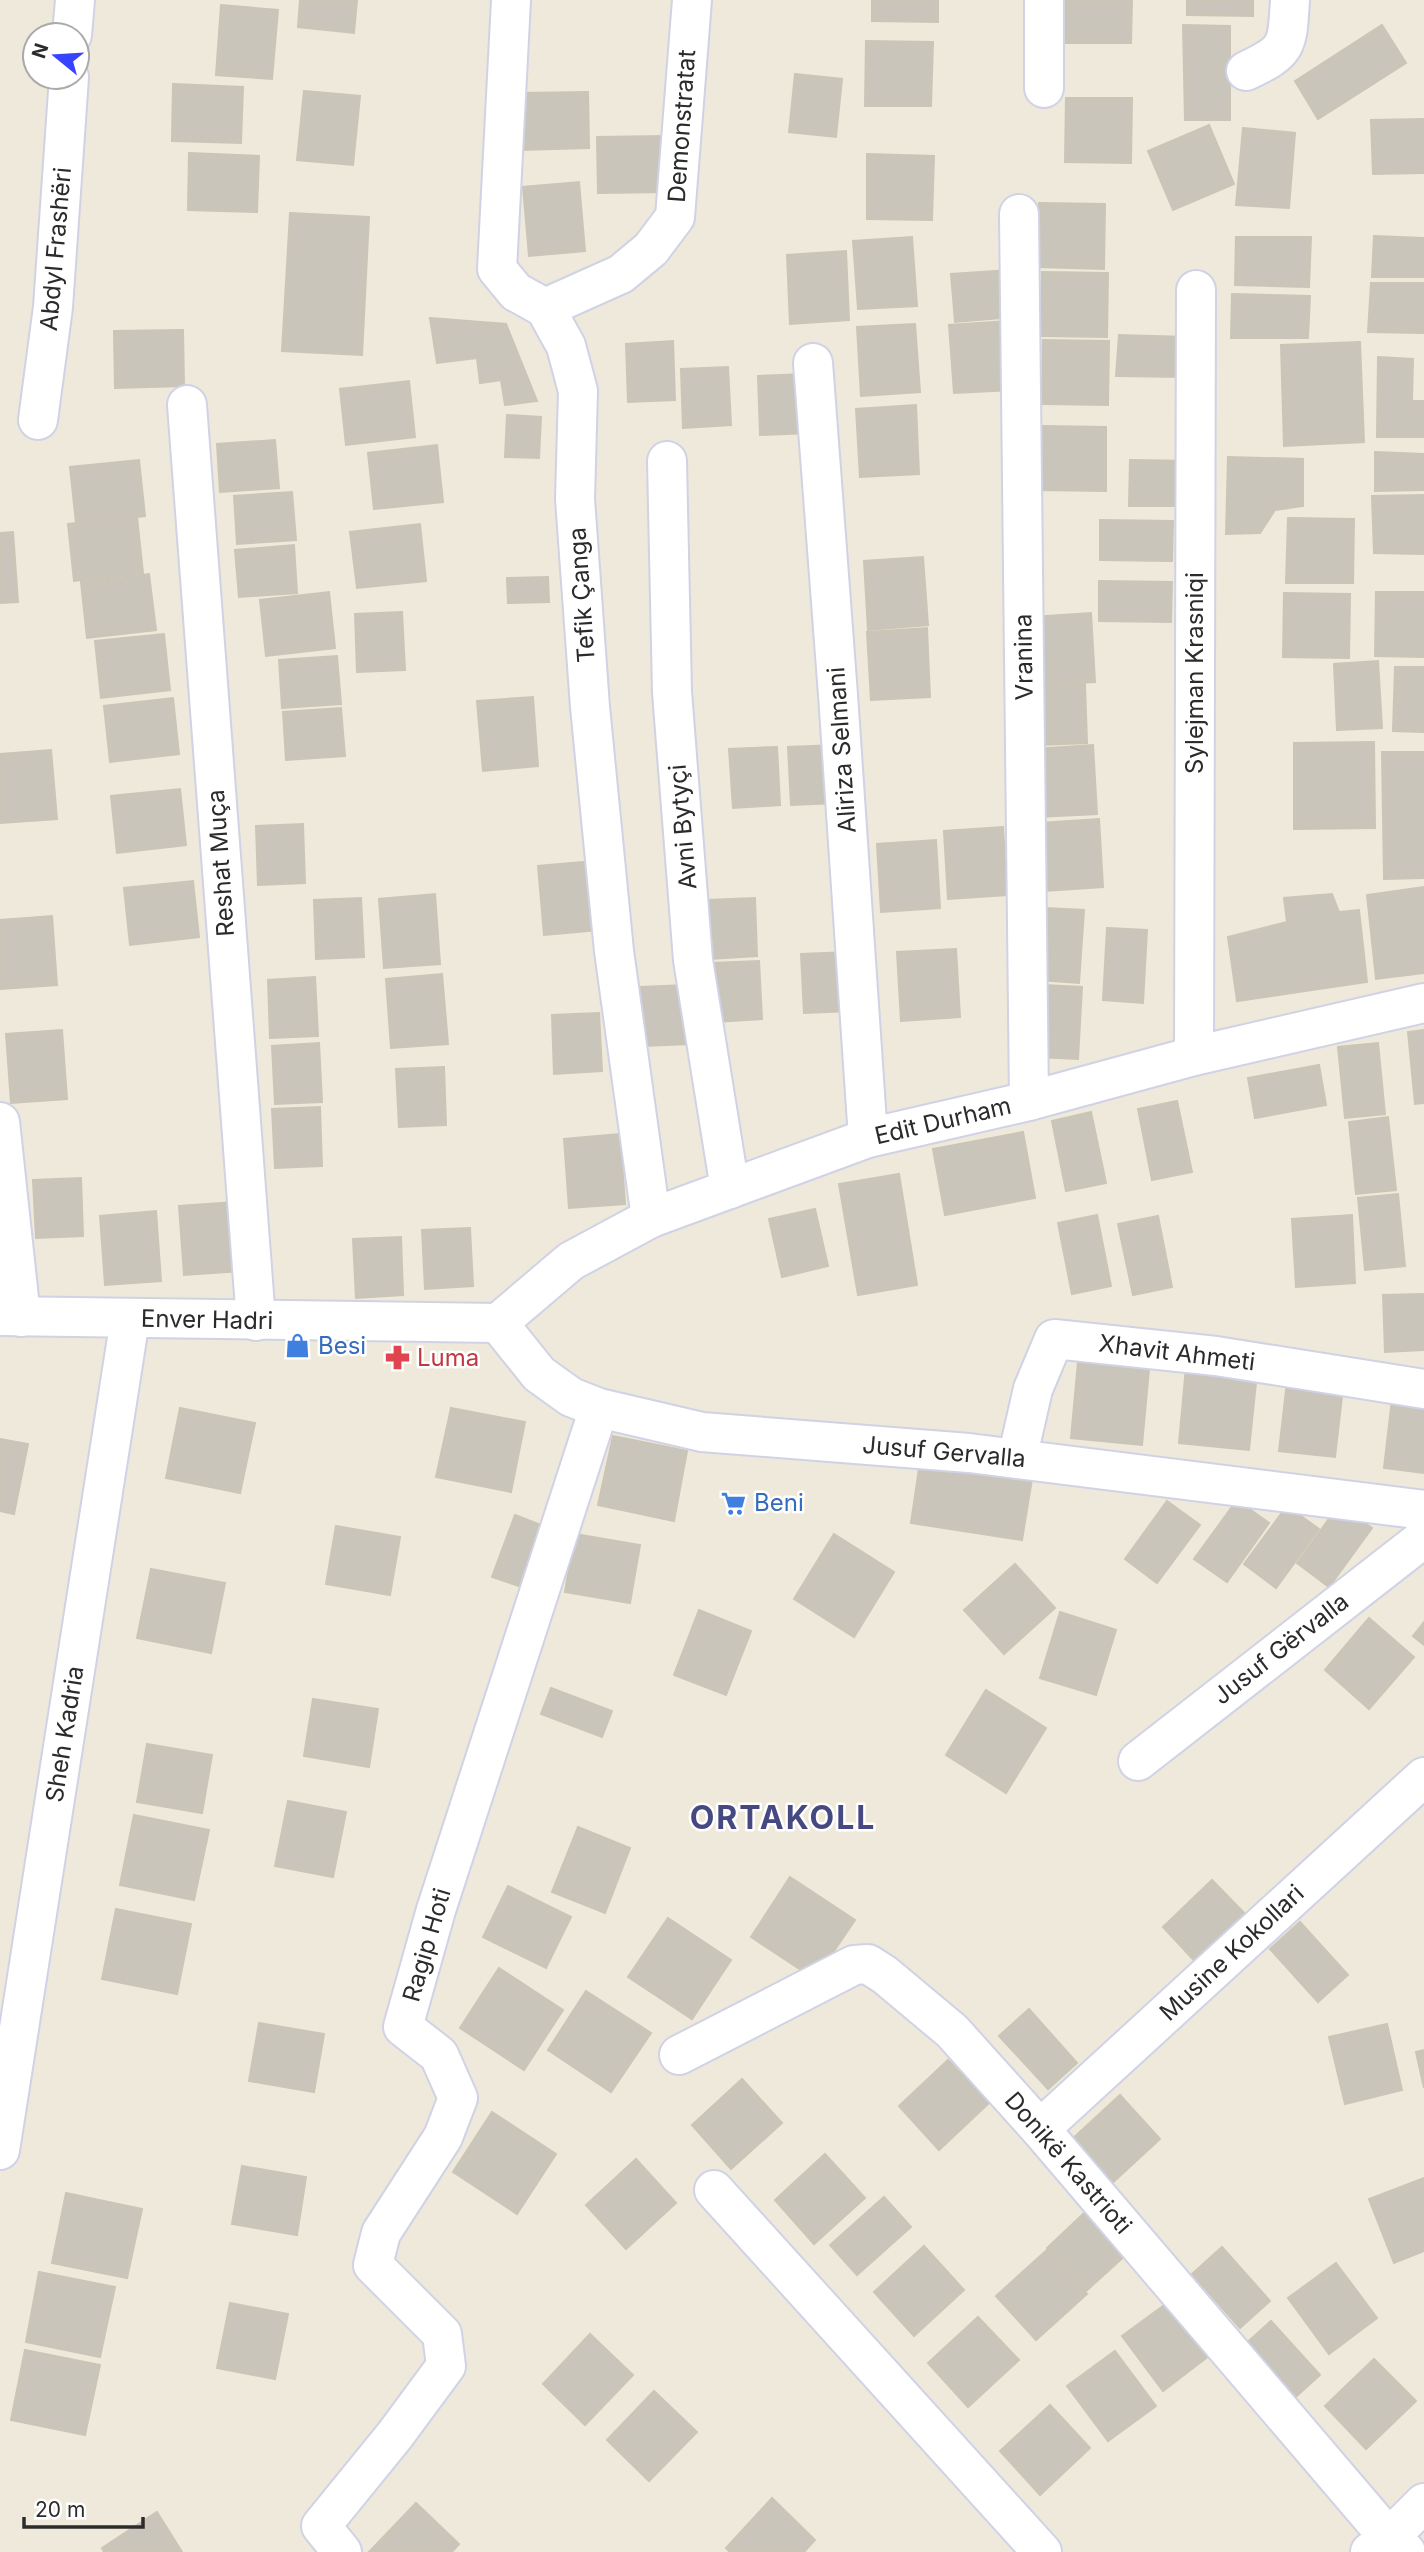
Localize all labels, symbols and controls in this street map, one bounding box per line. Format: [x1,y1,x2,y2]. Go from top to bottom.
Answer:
north arrow [21,21,91,91]
text: N [27,40,53,61]
street label: Demonstratat [662,48,701,203]
street label: Abdyl Frashëri [34,166,77,332]
street label: Tefik Çanga [562,526,601,664]
street label: Sylejman Krasniqi [1180,572,1209,774]
street label: Vranina [1008,613,1039,701]
street label: Aliriza Selmani [821,666,862,834]
street label: Avni Bytyçi [663,763,702,891]
street label: Reshat Muça [201,789,240,938]
street label: Edit Durham [872,1091,1014,1150]
street label: Enver Hadri [141,1304,273,1335]
street label: Xhavit Ahmeti [1097,1329,1257,1376]
place label: Besi [318,1331,366,1360]
shop icon: Besi [284,1332,312,1360]
place label: Luma [417,1343,479,1372]
pharmacy icon: Luma [383,1344,411,1372]
street label: Jusuf Gervalla [861,1430,1027,1473]
place label: Beni [754,1488,804,1517]
supermarket icon: Beni [720,1489,748,1517]
street label: Jusuf Gërvalla [1207,1587,1354,1710]
street label: Sheh Kadria [39,1664,90,1804]
district label: ORTAKOLL [690,1798,876,1837]
street label: Musine Kokollari [1154,1879,1310,2027]
street label: Ragip Hoti [397,1885,457,2005]
street label: Donikë Kastrioti [999,2086,1138,2240]
scale bar [24,2486,144,2530]
text: 20 m [35,2497,85,2522]

